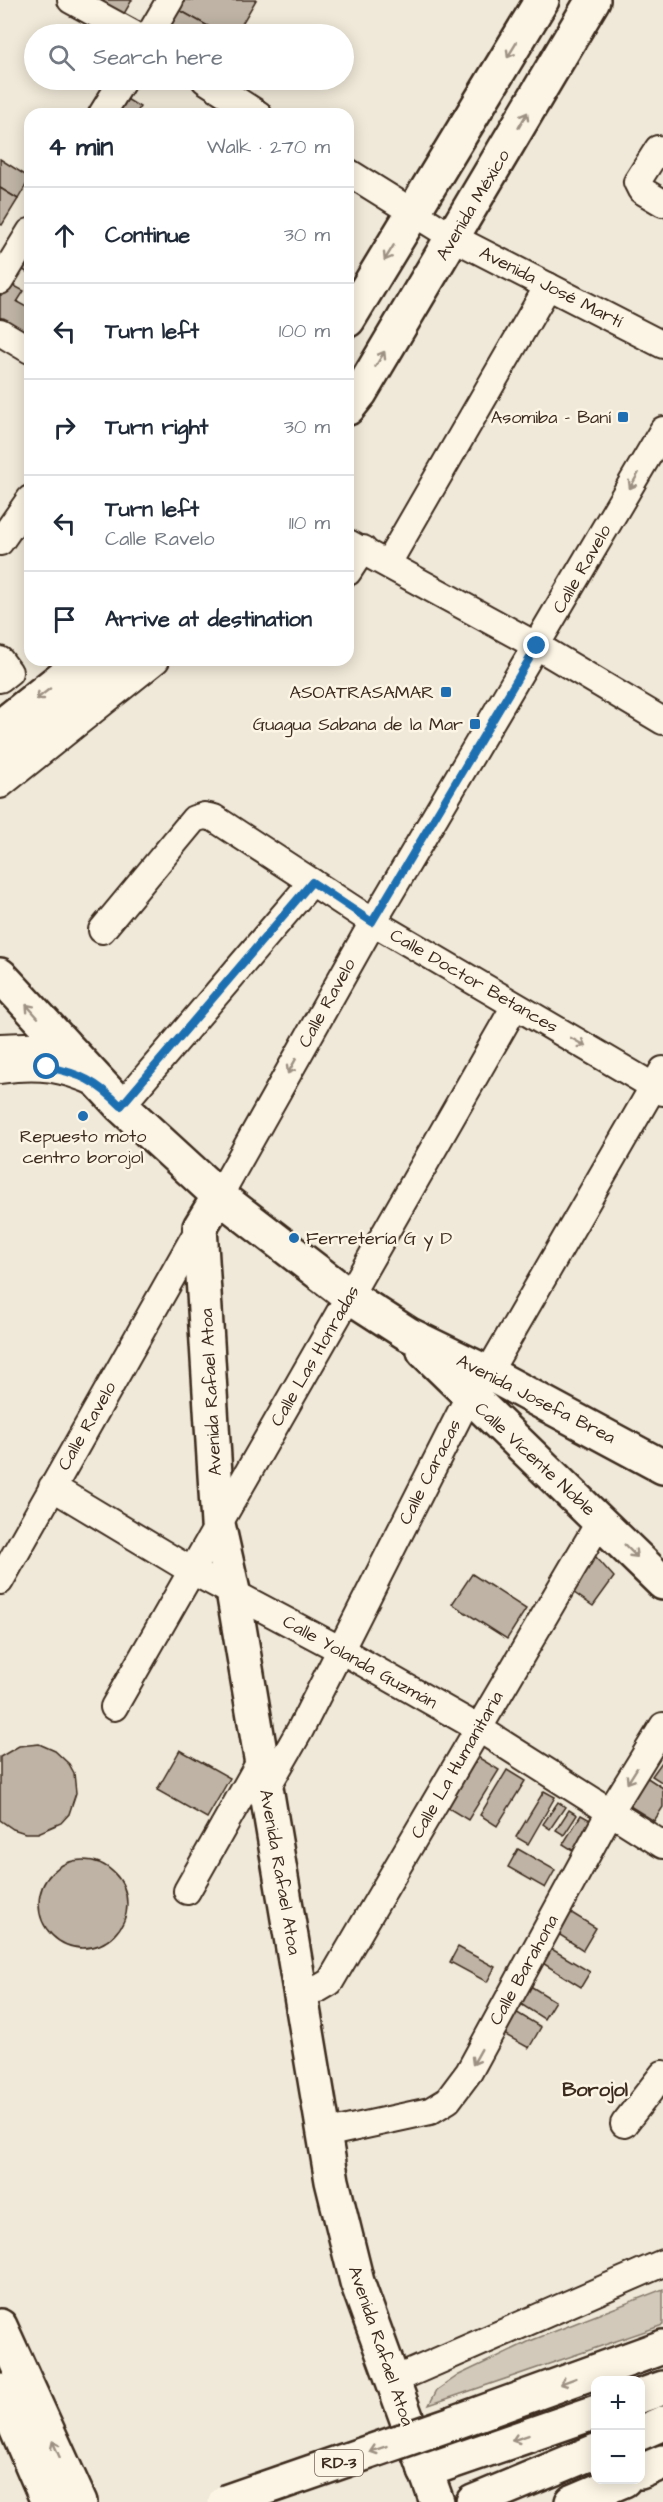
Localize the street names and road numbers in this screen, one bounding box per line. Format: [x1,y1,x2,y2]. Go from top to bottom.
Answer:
street label: Avenida México [430,145,516,265]
street label: Avenida José Martí [475,240,627,334]
street label: Calle Ravelo [547,520,617,618]
street label: Calle Doctor Betances [385,923,563,1039]
street label: Calle Ravelo [292,954,362,1052]
street label: Calle Las Honradas [264,1281,366,1431]
street label: Avenida Rafael Atoa [194,1308,228,1476]
street label: Avenida Josefa Brea [452,1348,620,1450]
street label: Calle Ravelo [52,1377,122,1475]
street label: Calle Vicente Noble [469,1396,601,1522]
street label: Calle Caracas [393,1415,467,1529]
street label: Calle Yolanda Guzmán [278,1609,442,1715]
street label: Calle La Humanitaria [405,1687,509,1843]
street label: Avenida Rafael Atoa [253,1787,307,1957]
street label: Calle Barahona [483,1910,565,2030]
street label: Avenida Rafael Atoa [342,2263,420,2429]
road number: RD-3 [315,2450,363,2476]

